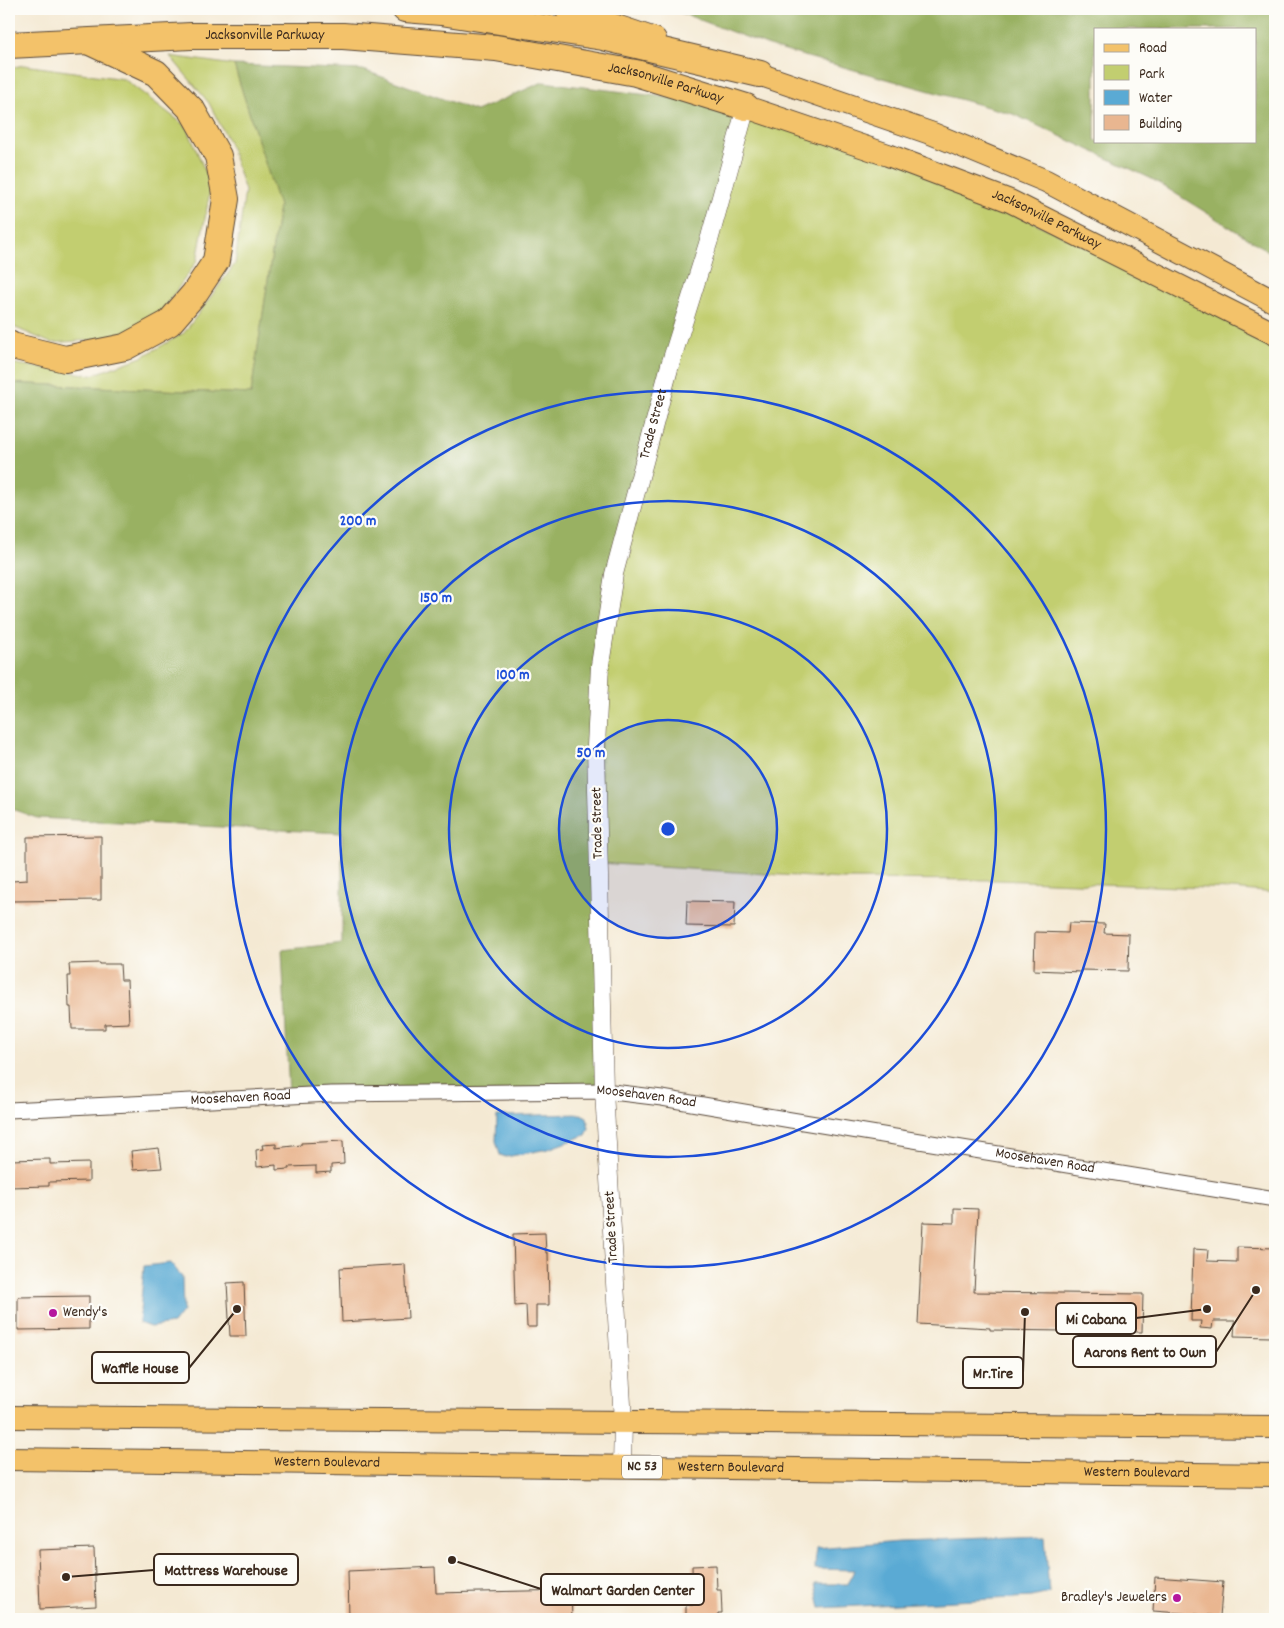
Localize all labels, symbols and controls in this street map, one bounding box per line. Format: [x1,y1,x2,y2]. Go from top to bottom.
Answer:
street label: Jacksonville Parkway [205,25,325,47]
legend [1094,28,1256,142]
text: Road [1139,38,1167,60]
street label: Jacksonville Parkway [606,57,727,111]
text: Park [1139,64,1165,86]
text: Water [1139,88,1173,110]
text: Building [1139,114,1182,136]
street label: Jacksonville Parkway [988,184,1105,256]
street label: Trade Street [634,386,674,462]
text: 200 m [340,511,376,533]
text: 150 m [420,588,452,610]
text: 100 m [496,665,530,687]
text: 50 m [577,743,605,765]
street label: Trade Street [586,786,610,859]
centre of rings [659,820,677,838]
street label: Moosehaven Road [596,1080,698,1115]
street label: Moosehaven Road [190,1085,291,1112]
street label: Moosehaven Road [994,1143,1096,1180]
street label: Trade Street [599,1190,625,1264]
place label: Wendy's [63,1302,108,1324]
callout: Mi Cabana [1056,1303,1136,1334]
marker: Wendy's [47,1307,59,1319]
text: Mi Cabana [1066,1309,1128,1332]
callout: Aarons Rent to Own [1073,1336,1216,1367]
text: Aarons Rent to Own [1084,1342,1206,1365]
callout: Waffle House [92,1352,189,1383]
callout: Mr.Tire [963,1357,1023,1388]
text: Waffle House [101,1358,179,1381]
text: Mr.Tire [973,1363,1013,1386]
street label: Western Boulevard [274,1451,380,1475]
road number: NC 53 [622,1455,662,1478]
street label: Western Boulevard [678,1456,784,1480]
street label: Western Boulevard [1084,1462,1190,1485]
callout: Mattress Warehouse [154,1554,298,1585]
text: Mattress Warehouse [164,1560,288,1583]
callout: Walmart Garden Center [541,1574,704,1605]
text: Walmart Garden Center [552,1580,695,1603]
place label: Bradley's Jewelers [1061,1587,1167,1609]
marker: Bradley's Jewelers [1171,1592,1183,1604]

